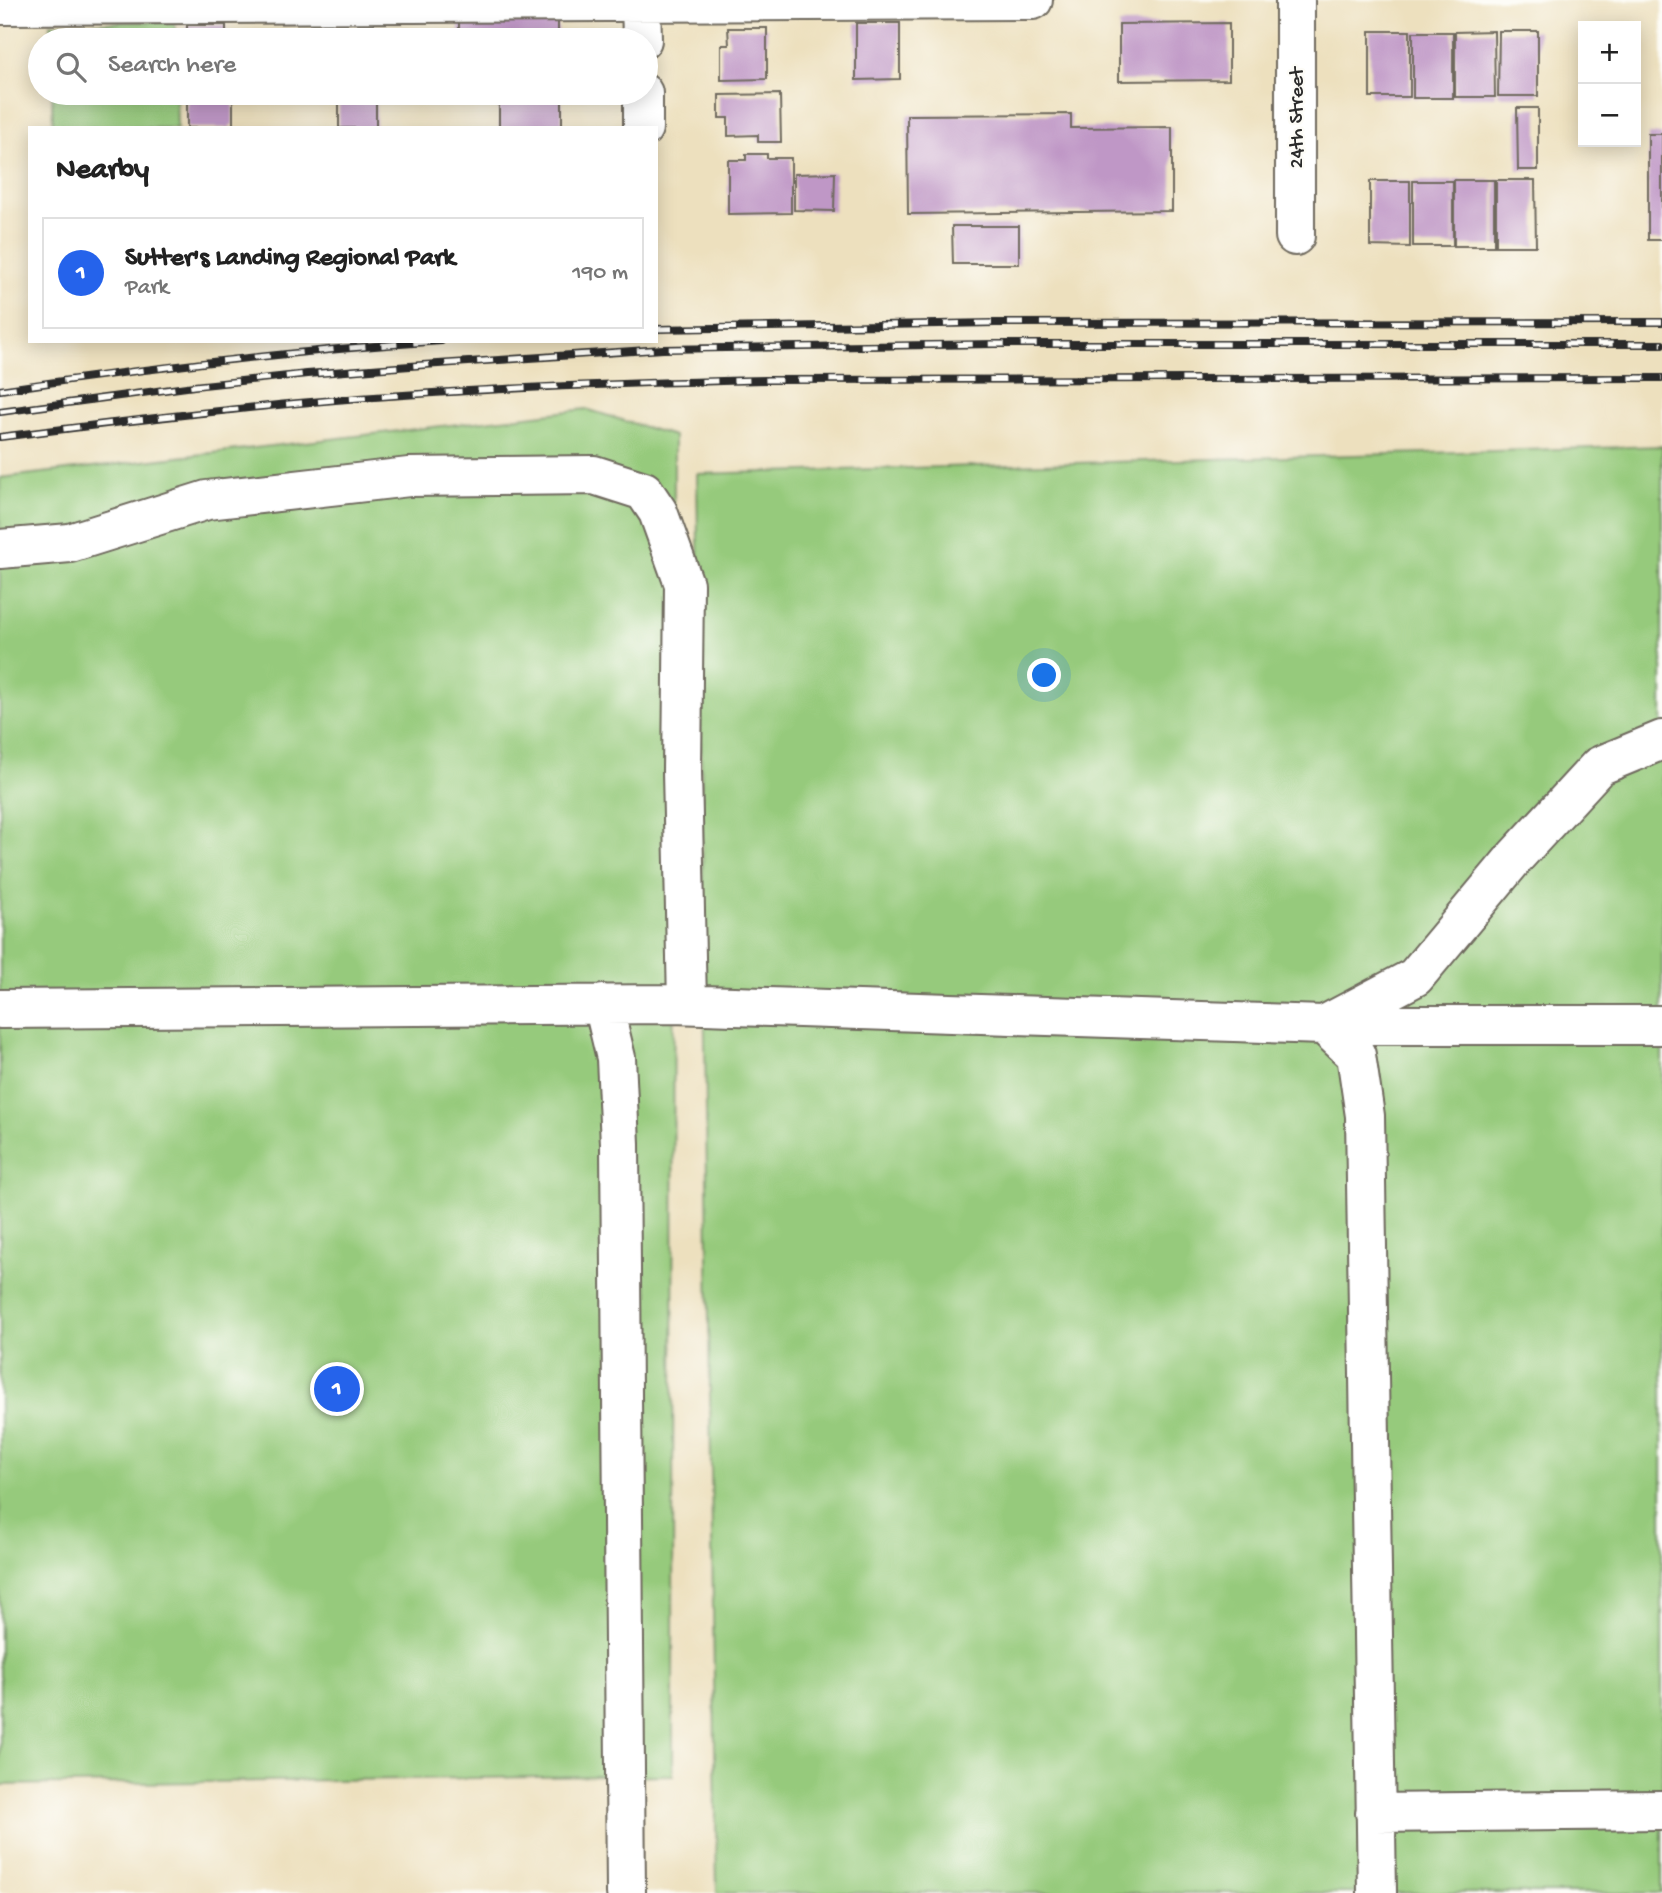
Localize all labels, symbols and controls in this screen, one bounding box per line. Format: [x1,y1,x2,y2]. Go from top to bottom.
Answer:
map controls [1578,21,1641,147]
button: + [1578,21,1641,84]
search box [28,28,658,105]
icon: search [52,48,90,86]
text: Search here [108,51,236,82]
street label: 24th Street [1286,65,1311,169]
button: − [1578,84,1641,147]
text: Nearby [56,154,149,189]
text: Sutter's Landing Regional Park [125,244,455,275]
text: 1 [76,260,86,287]
text: 190 m [572,260,628,287]
text: Park [125,275,169,302]
your location [1027,658,1061,692]
pin: 1 [314,1363,360,1415]

